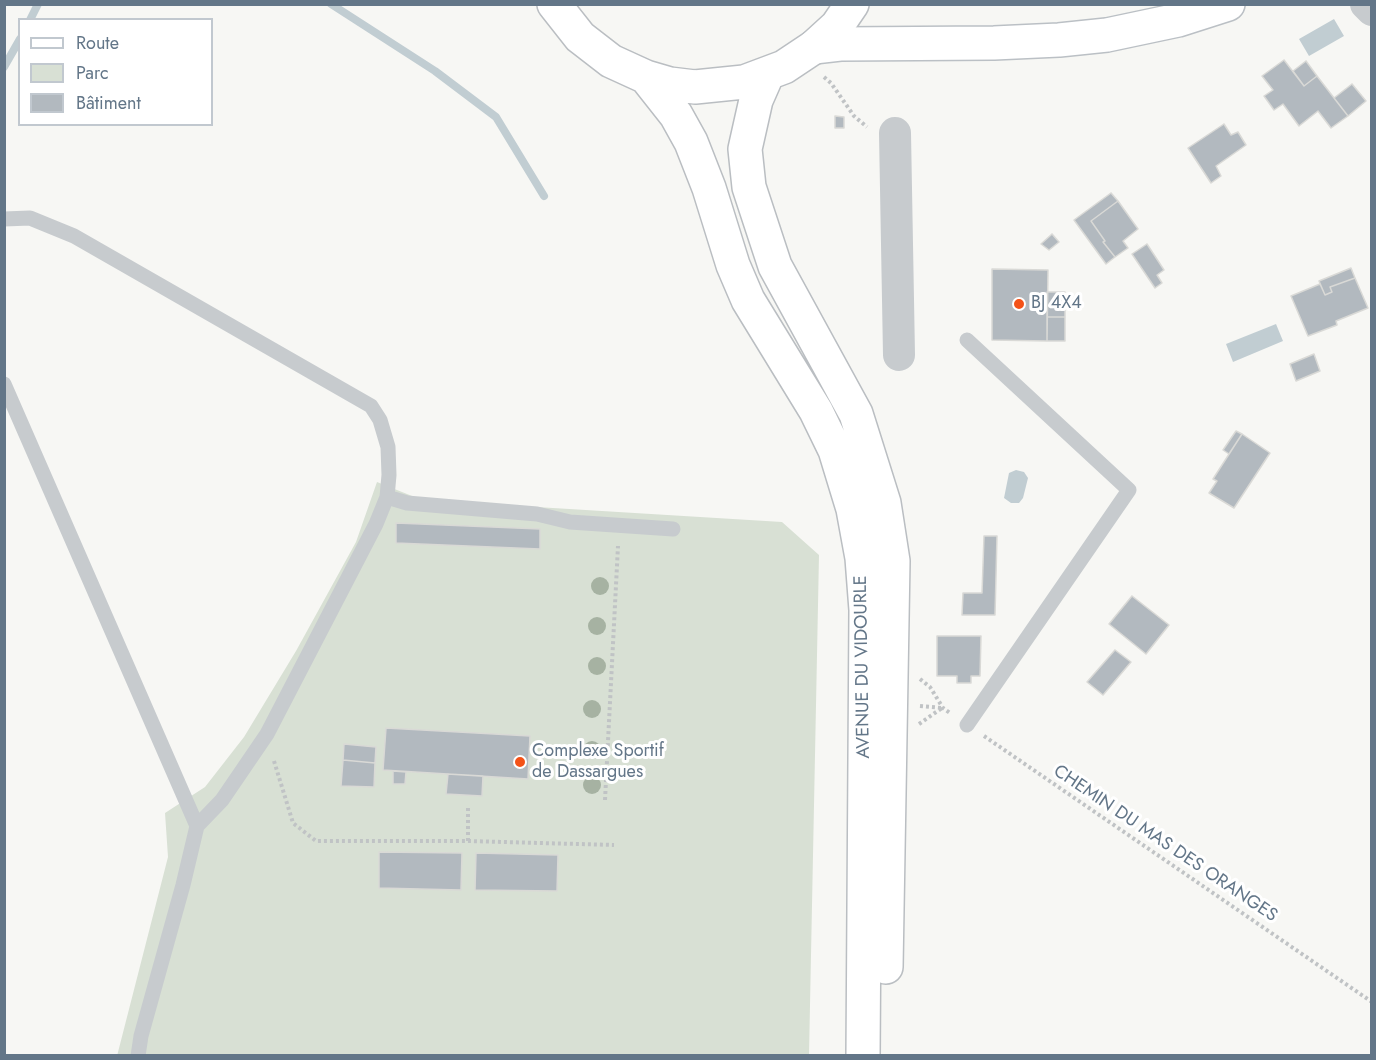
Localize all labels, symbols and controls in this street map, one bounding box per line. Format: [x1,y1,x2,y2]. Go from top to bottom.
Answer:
legend [18,18,213,126]
text: Route [76,30,119,56]
text: Parc [76,60,109,86]
text: Bâtiment [76,90,141,116]
place label: BJ 4X4 [1031,293,1082,315]
marker: BJ 4X4 [1012,297,1026,311]
street label: AVENUE DU VIDOURLE [851,575,875,759]
place label: Complexe Sportif de Dassargues [532,741,664,783]
marker: Complexe Sportif de Dassargues [513,755,527,769]
street label: CHEMIN DU MAS DES ORANGES [1049,761,1281,927]

